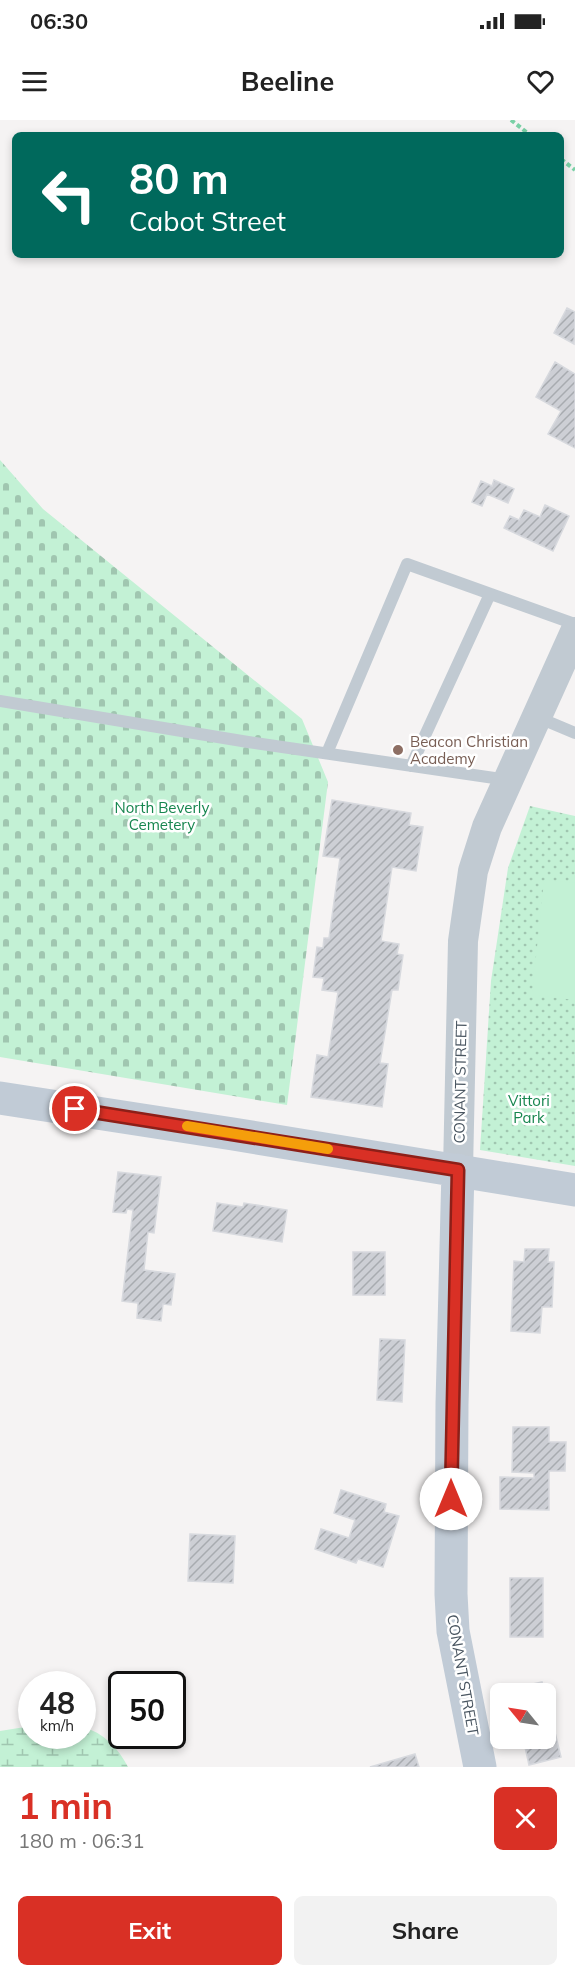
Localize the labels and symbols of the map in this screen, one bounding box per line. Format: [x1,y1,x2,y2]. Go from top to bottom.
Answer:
place label: Beacon Christian Academy [410,732,528,768]
marker: Beacon Christian Academy [391,743,405,757]
park label: North Beverly Cemetery [115,798,209,834]
street label: CONANT STREET [449,1020,471,1144]
pin [49,1083,100,1134]
park label: Vittori Park [508,1091,550,1127]
position arrow [419,1467,483,1531]
street label: CONANT STREET [443,1613,483,1737]
speed limit sign: 50 [108,1671,186,1749]
north arrow [490,1683,556,1749]

